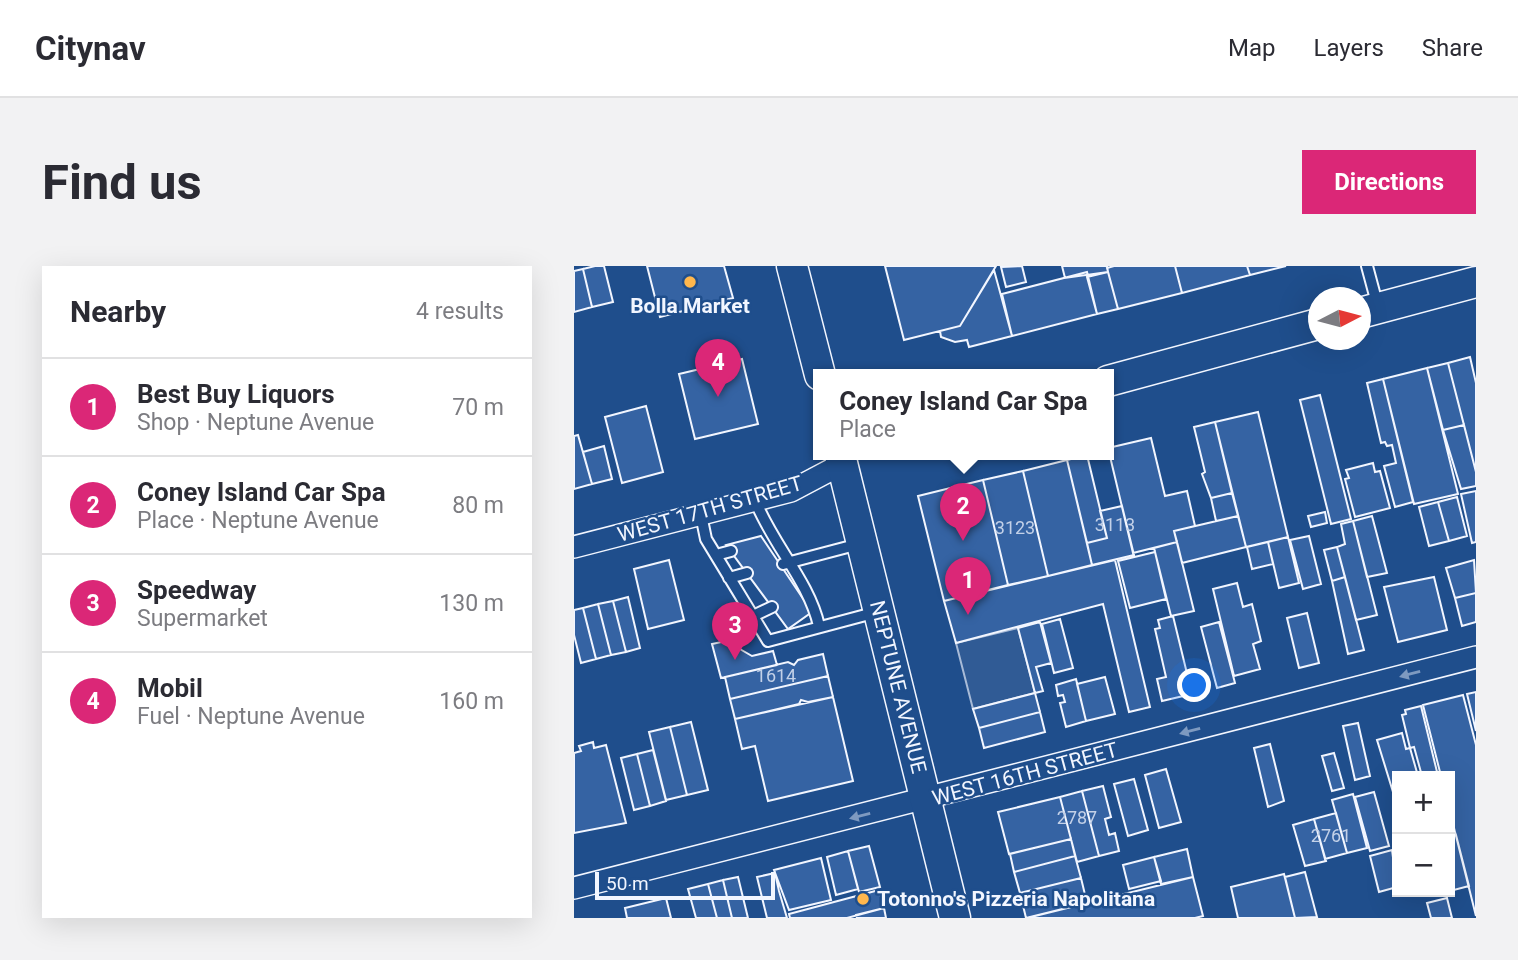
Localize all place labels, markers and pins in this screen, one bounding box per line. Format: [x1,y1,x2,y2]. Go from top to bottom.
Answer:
marker: Bolla Market [682,274,698,290]
place label: Bolla Market [630,294,750,318]
pin: 4 [695,339,741,397]
pin: 2 [940,483,986,541]
pin: 1 [945,557,991,615]
pin: 3 [712,602,758,660]
place label: Totonno's Pizzeria Napolitana [877,887,1155,911]
marker: Totonno's Pizzeria Napolitana [855,891,871,907]

